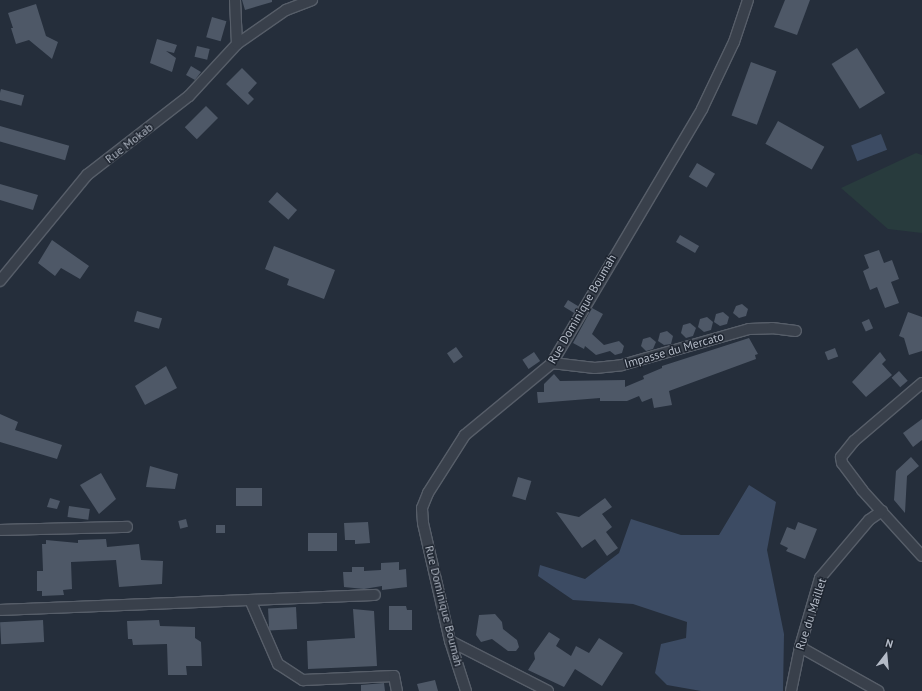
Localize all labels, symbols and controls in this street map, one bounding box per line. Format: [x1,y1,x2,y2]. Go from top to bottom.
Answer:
street label: Rue Mokab [102,120,156,166]
street label: Rue Dominique Boumah [545,252,619,366]
street label: Impasse du Mercato [623,329,725,371]
street label: Rue Dominique Boumah [422,544,466,668]
street label: Rue du Maillet [793,576,829,652]
north arrow [866,635,906,675]
text: N [884,636,895,651]

